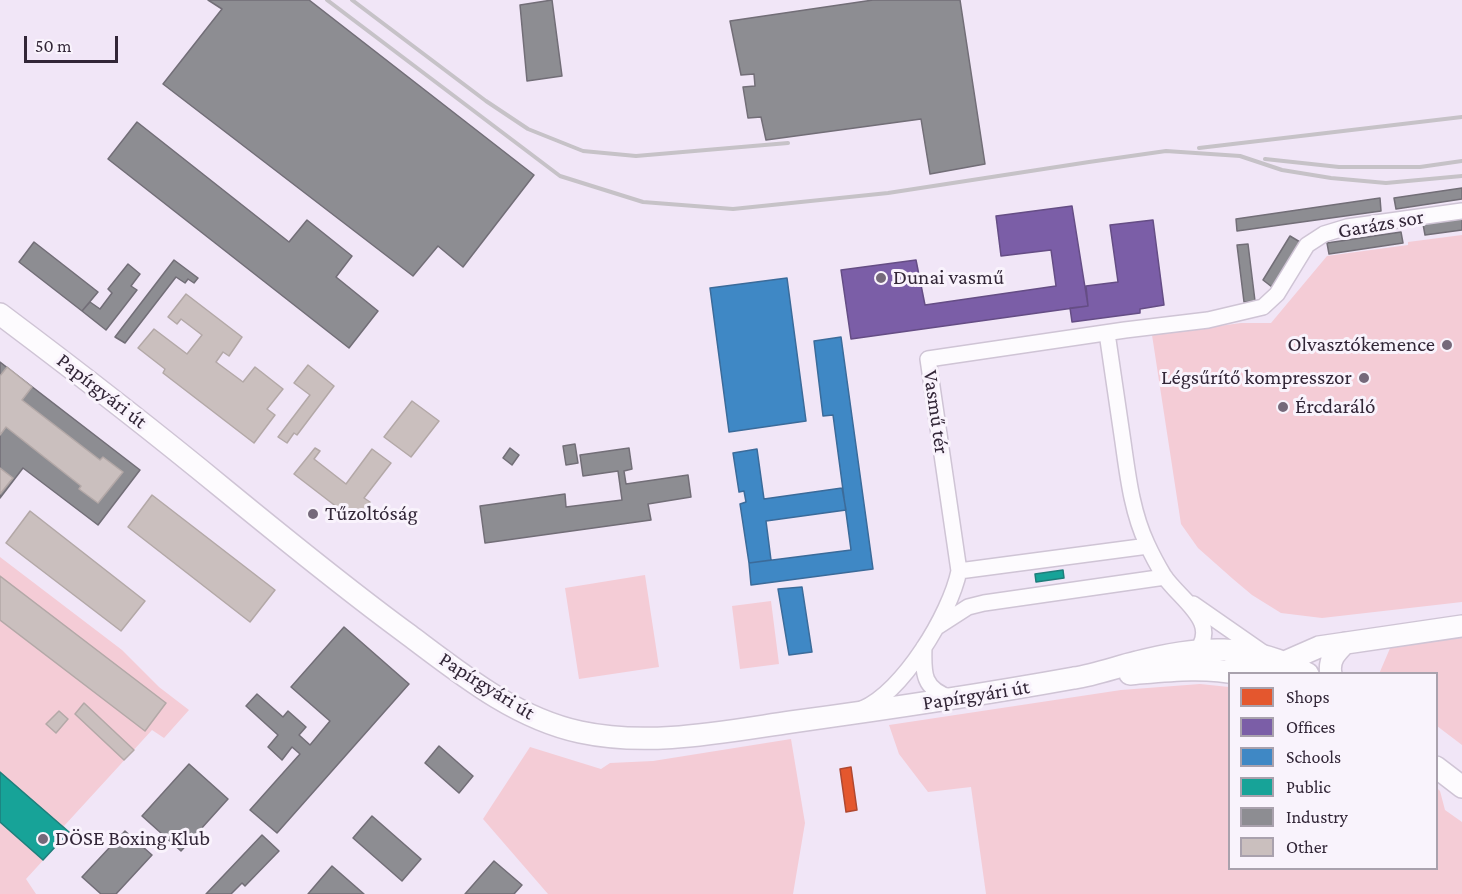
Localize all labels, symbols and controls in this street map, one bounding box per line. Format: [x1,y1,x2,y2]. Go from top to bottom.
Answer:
scale bar [27,24,122,62]
text: 50 m [35,36,72,56]
street label: Garázs sor [1336,204,1426,244]
place label: Dunai vasmű [893,265,1004,291]
marker: Dunai vasmű [874,271,888,285]
place label: Olvasztókemence [1287,332,1435,358]
marker: Olvasztókemence [1440,338,1454,352]
street label: Papírgyári út [52,348,152,434]
place label: Légsűrítő kompresszor [1161,365,1352,391]
street label: Vasmű tér [918,368,954,456]
marker: Légsűrítő kompresszor [1357,371,1371,385]
place label: Ércdaráló [1295,394,1376,420]
marker: Ércdaráló [1276,400,1290,414]
place label: Tűzoltóság [325,501,418,527]
marker: Tűzoltóság [306,507,320,521]
street label: Papírgyári út [435,647,539,725]
legend [1228,672,1438,870]
street label: Papírgyári út [921,674,1031,716]
text: Shops [1286,687,1330,707]
text: Offices [1286,717,1335,737]
text: Schools [1286,747,1341,767]
text: Public [1286,777,1331,797]
text: Industry [1286,807,1348,827]
place label: DÖSE Boxing Klub [55,826,210,852]
marker: DÖSE Boxing Klub [36,832,50,846]
text: Other [1286,837,1328,857]

